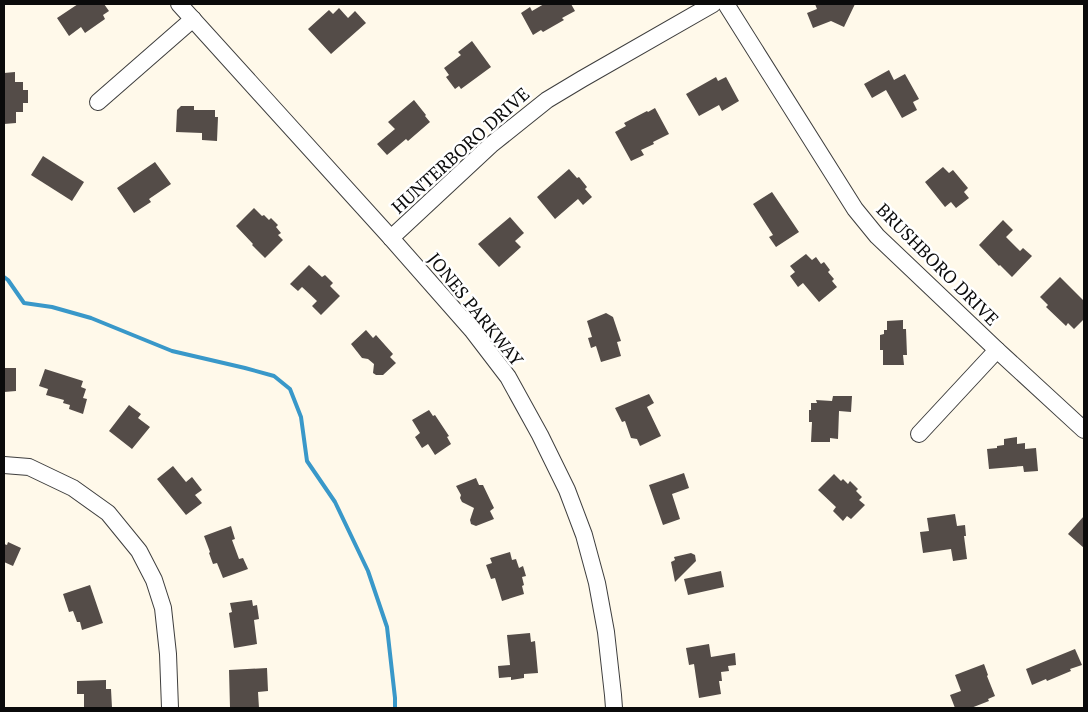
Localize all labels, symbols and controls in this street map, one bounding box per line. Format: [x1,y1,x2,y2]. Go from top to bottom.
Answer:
street label: HUNTERBORO DRIVE [386,82,534,218]
street label: BRUSHBORO DRIVE [872,198,1004,330]
street label: JONES PARKWAY [423,247,529,371]

